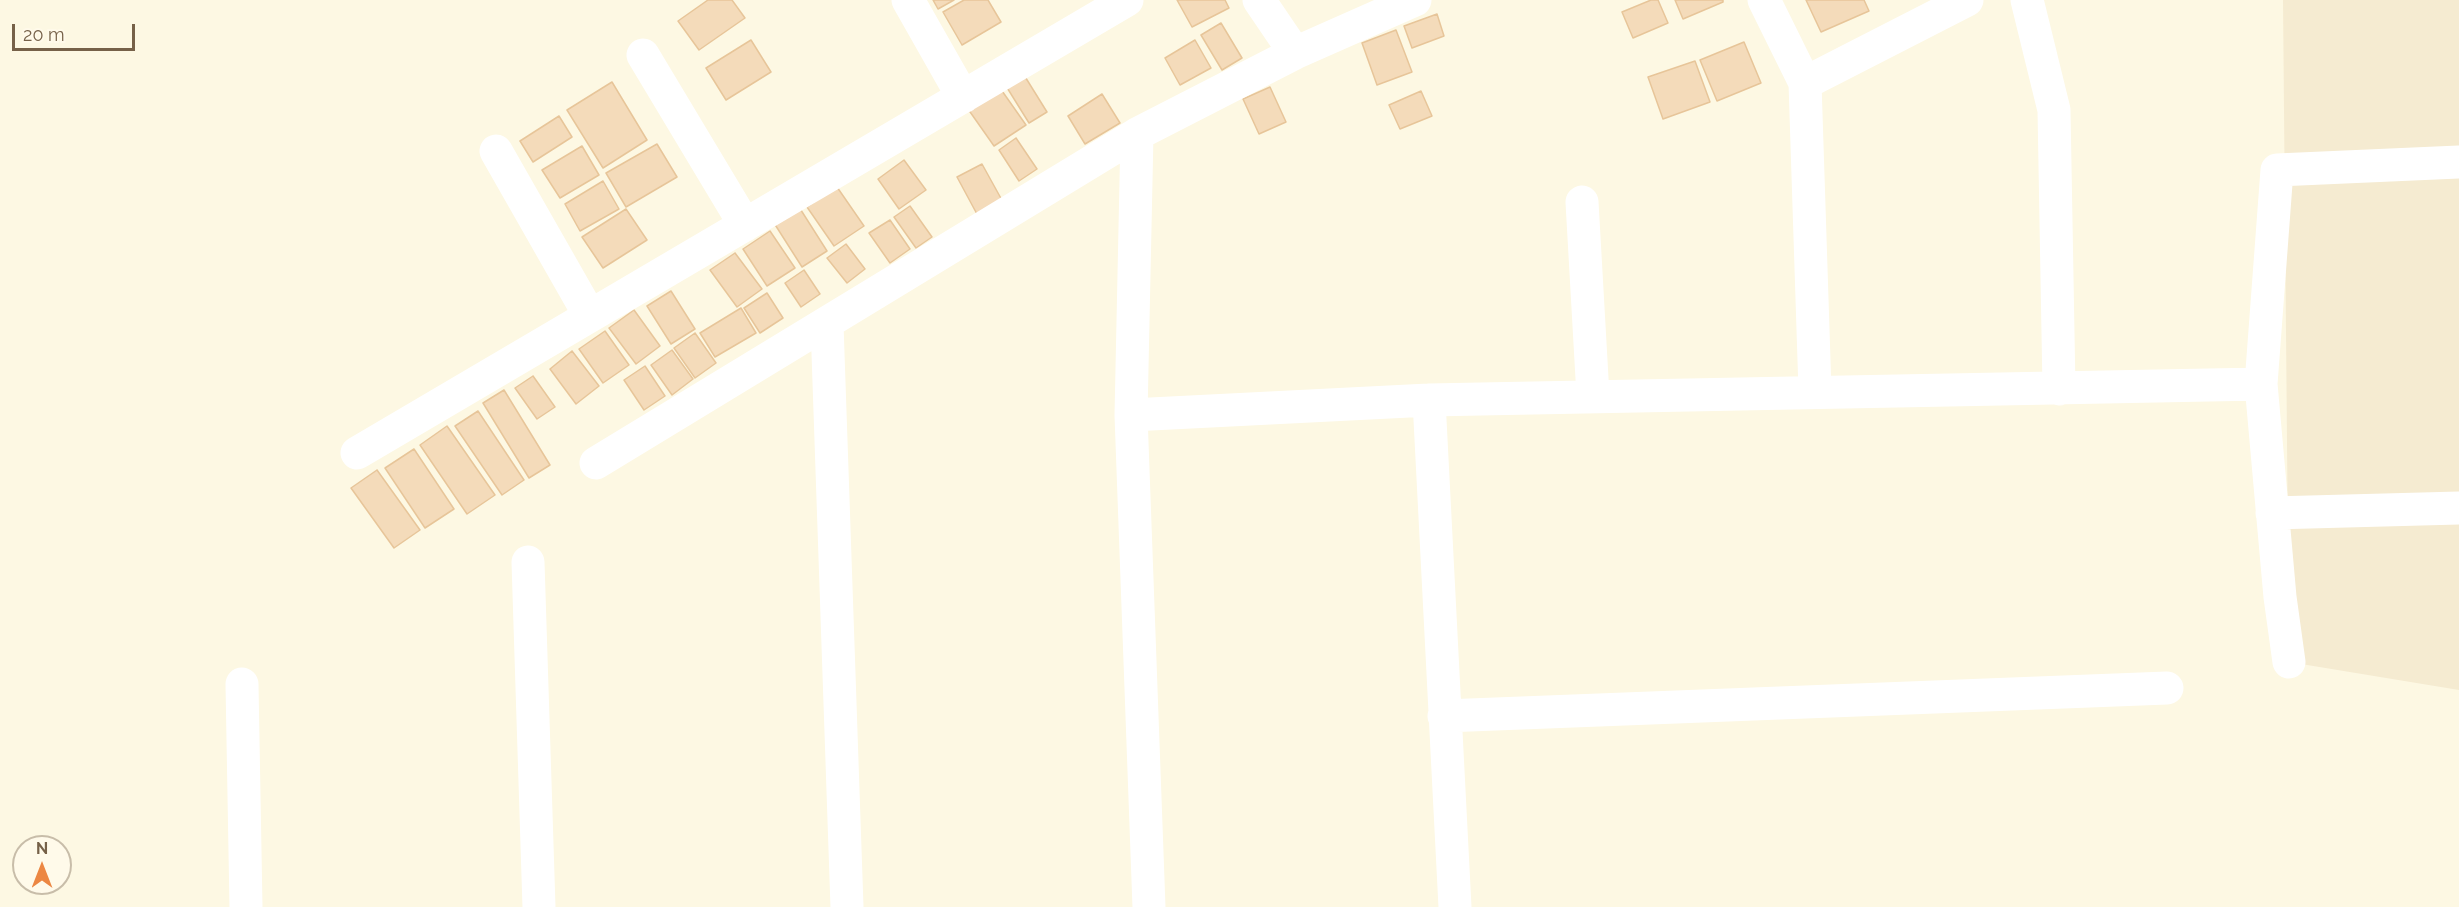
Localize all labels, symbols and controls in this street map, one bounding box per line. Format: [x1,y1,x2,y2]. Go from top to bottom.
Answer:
scale bar [15,12,138,50]
text: 20 m [23,24,65,45]
north arrow [12,835,72,895]
text: N [36,839,48,858]

